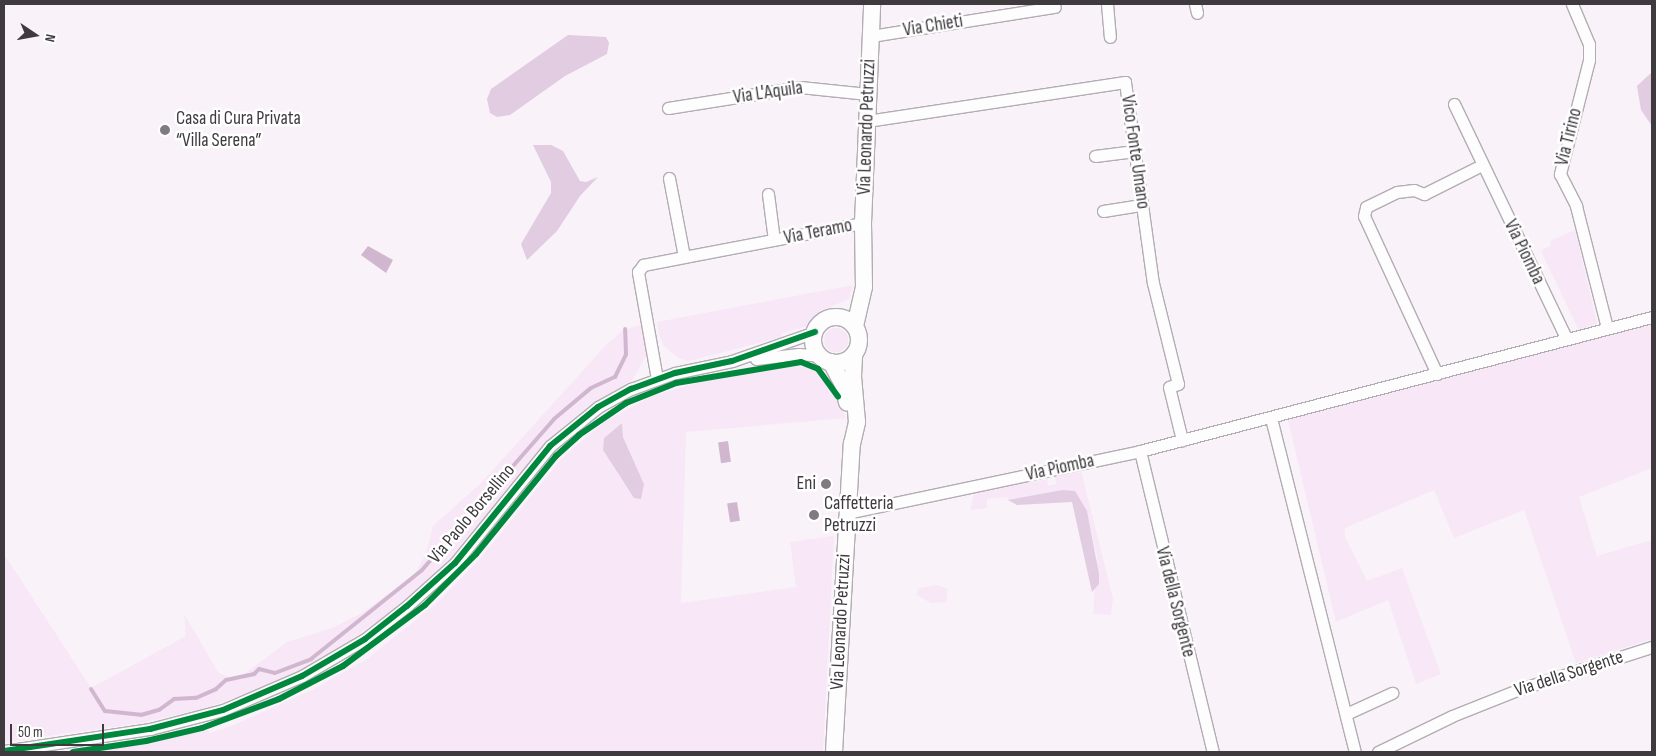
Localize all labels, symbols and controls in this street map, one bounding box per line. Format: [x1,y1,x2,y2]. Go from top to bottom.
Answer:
north arrow [10,10,60,60]
street label: Via Chieti [901,10,965,42]
text: N [41,33,59,44]
street label: Via Leonardo Petruzzi [853,59,881,195]
street label: Via L'Aquila [732,77,804,109]
street label: Vico Fonte Umano [1116,94,1154,210]
street label: Via Tirino [1551,106,1587,168]
place label: Casa di Cura Privata “Villa Serena” [176,108,301,152]
marker: Casa di Cura Privata “Villa Serena” [158,123,172,137]
street label: Via Teramo [782,214,854,250]
street label: Via Piomba [1499,216,1549,288]
street label: Via Piomba [1024,450,1096,486]
street label: Via Paolo Borsellino [424,460,520,568]
place label: Eni [797,473,816,495]
marker: Eni [820,478,832,490]
place label: Caffetteria Petruzzi [824,493,894,537]
marker: Caffetteria Petruzzi [808,509,820,521]
street label: Via della Sorgente [1150,544,1200,660]
street label: Via Leonardo Petruzzi [826,553,856,691]
street label: Via della Sorgente [1512,646,1626,702]
scale bar [12,714,106,746]
text: 50 m [18,723,43,742]

